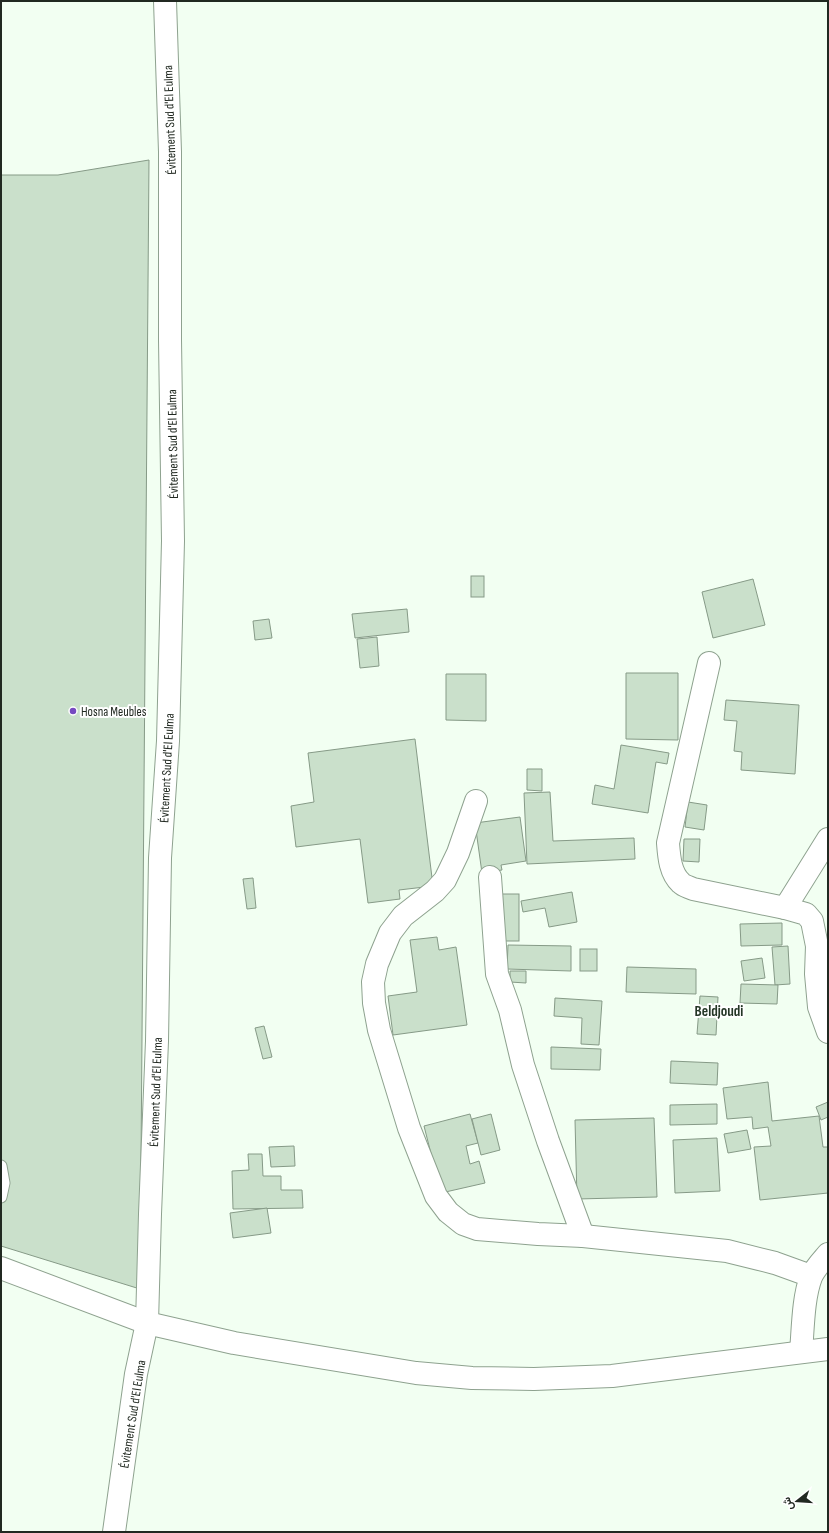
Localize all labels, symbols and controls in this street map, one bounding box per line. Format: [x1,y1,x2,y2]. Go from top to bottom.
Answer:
street label: Évitement Sud d'El Eulma [160,65,180,175]
street label: Évitement Sud d'El Eulma [164,389,182,499]
place label: Hosna Meubles [81,704,147,720]
marker: Hosna Meubles [68,706,78,716]
street label: Évitement Sud d'El Eulma [156,713,178,823]
district label: Beldjoudi [695,1002,743,1021]
street label: Évitement Sud d'El Eulma [146,1037,166,1147]
street label: Évitement Sud d'El Eulma [117,1359,149,1469]
north arrow [777,1481,817,1521]
text: ش [780,1496,796,1512]

